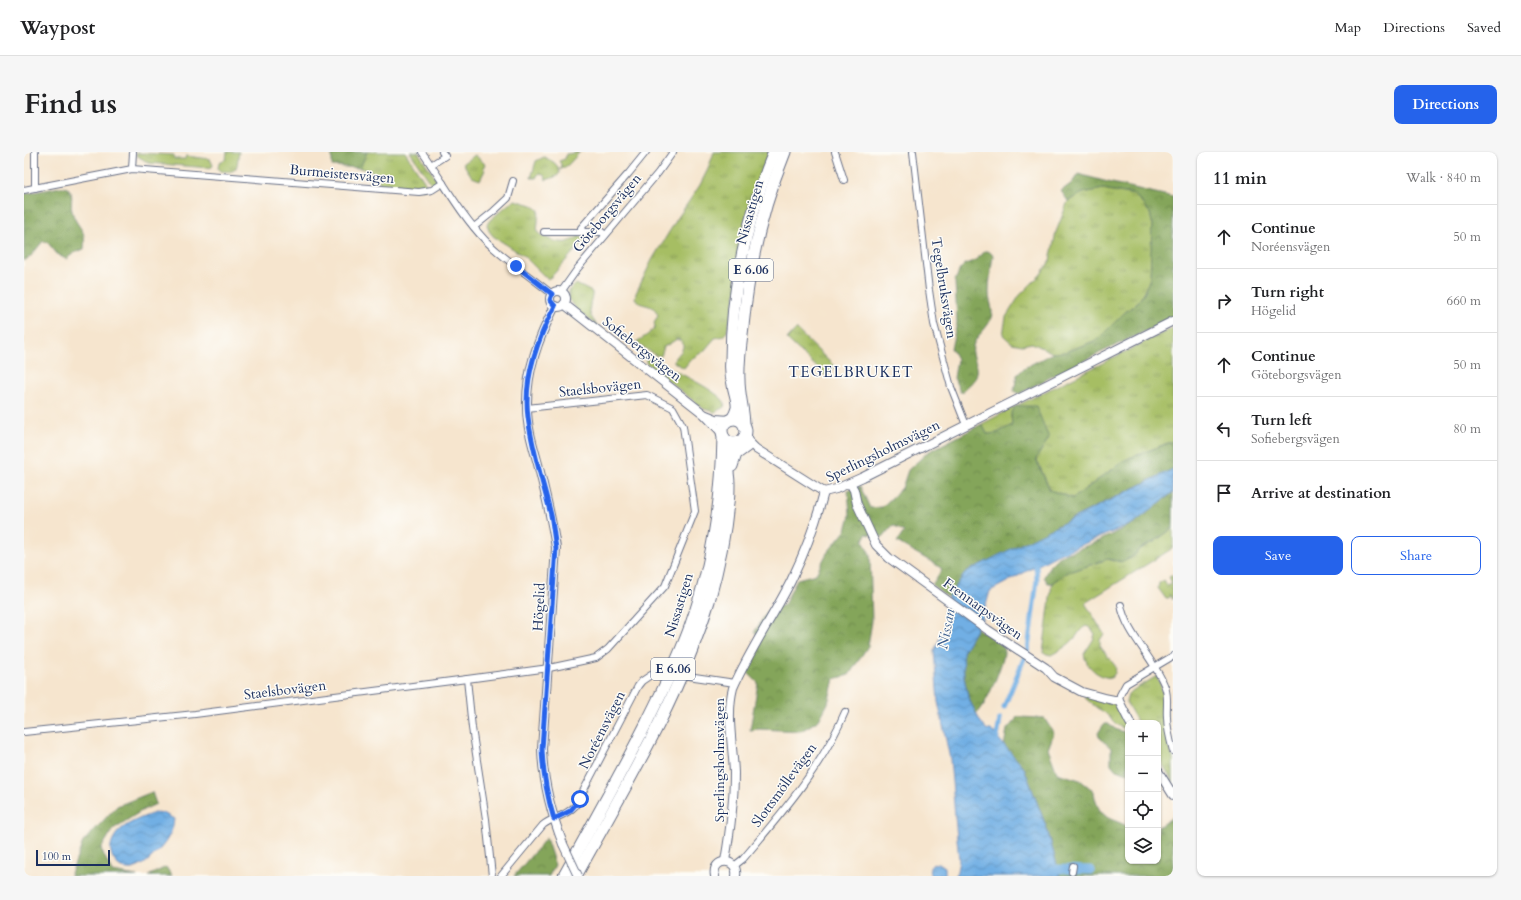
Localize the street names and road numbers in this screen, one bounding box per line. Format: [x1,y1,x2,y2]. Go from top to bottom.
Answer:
street label: Burmeistersvägen [289,160,395,188]
street label: Göteborgsvägen [568,169,646,256]
street label: Nissastigen [732,177,768,247]
street label: Tegelbruksvägen [927,236,961,340]
road number: E 6.06 [729,259,773,281]
street label: Sofiebergsvägen [598,312,686,386]
street label: Staelsbovägen [558,374,642,402]
street label: Sperlingsholmsvägen [823,415,943,487]
street label: Nissastigen [660,570,698,640]
street label: Frennarpsvägen [939,574,1027,644]
street label: Högelid [528,582,550,632]
road number: E 6.06 [651,658,695,680]
street label: Staelsbovägen [243,676,327,704]
street label: Noréensvägen [574,688,630,772]
street label: Sperlingsholmsvägen [710,698,729,822]
street label: Slottsmöllevägen [747,739,821,831]

